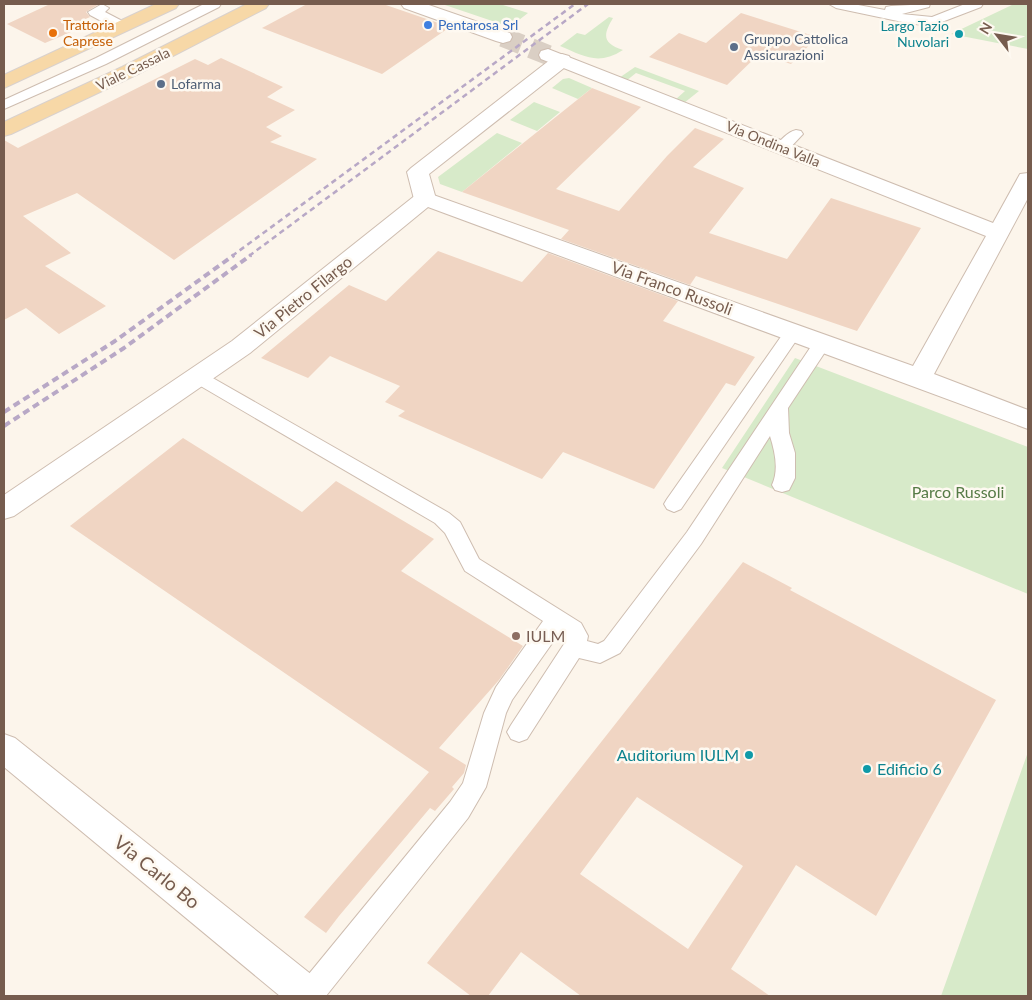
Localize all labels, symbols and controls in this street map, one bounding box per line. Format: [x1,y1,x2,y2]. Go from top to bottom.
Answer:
north arrow [972,10,1022,60]
place label: Trattoria Caprese [63,16,114,49]
place label: Pentarosa Srl [438,16,518,33]
place label: Largo Tazio Nuvolari [880,17,949,50]
marker: Pentarosa Srl [422,19,434,31]
text: N [975,19,995,37]
marker: Trattoria Caprese [47,27,59,39]
marker: Largo Tazio Nuvolari [953,28,965,40]
place label: Gruppo Cattolica Assicurazioni [744,30,848,63]
marker: Gruppo Cattolica Assicurazioni [728,41,740,53]
street label: Viale Cassala [93,43,172,94]
place label: Lofarma [171,75,221,92]
marker: Lofarma [155,78,167,90]
street label: Via Ondina Valla [724,117,823,170]
street label: Via Pietro Filargo [250,251,355,342]
street label: Via Franco Russoli [609,257,735,318]
park label: Parco Russoli [912,482,1004,501]
place label: IULM [526,626,565,645]
marker: IULM [510,630,522,642]
place label: Auditorium IULM [617,745,739,764]
marker: Auditorium IULM [743,749,755,761]
place label: Edificio 6 [877,759,942,778]
marker: Edificio 6 [861,763,873,775]
street label: Via Carlo Bo [110,830,205,913]

